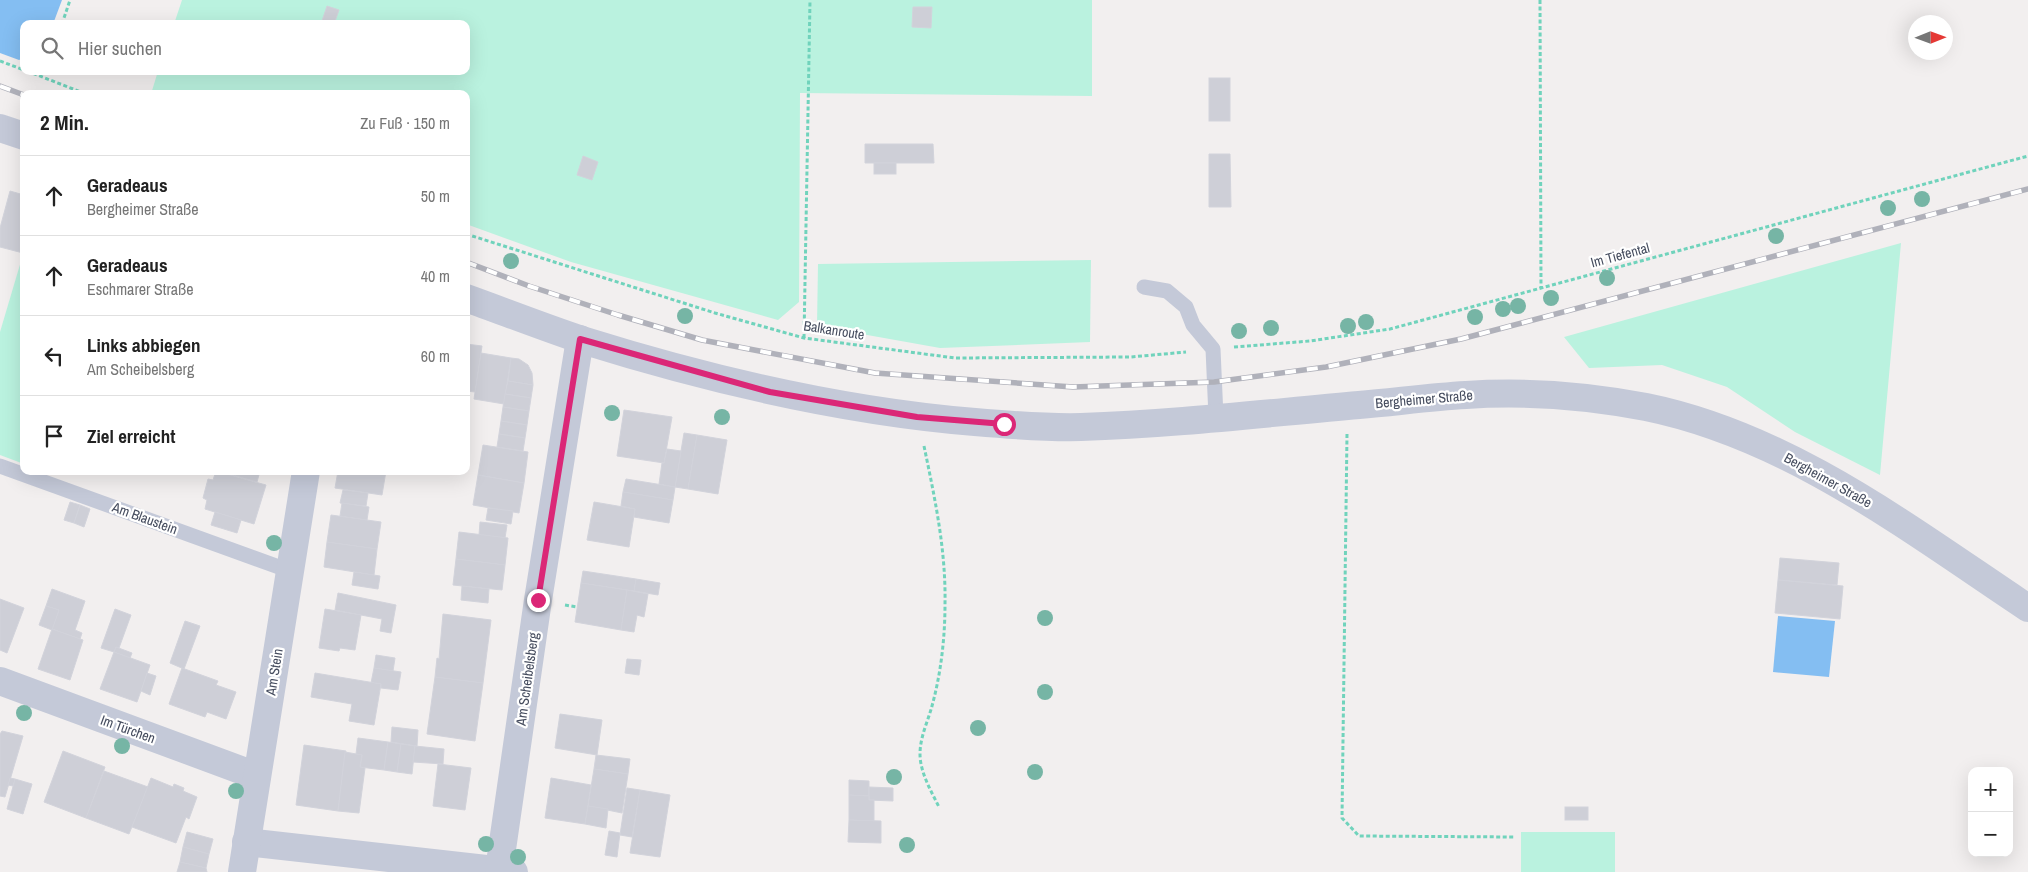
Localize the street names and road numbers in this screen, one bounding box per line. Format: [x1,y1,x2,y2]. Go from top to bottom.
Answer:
street label: Im Tiefental [1589,239,1651,271]
street label: Balkanroute [802,316,866,344]
street label: Bergheimer Straße [1375,386,1473,412]
street label: Bergheimer Straße [1781,448,1875,512]
street label: Am Blaustein [109,498,180,538]
street label: Am Scheibelsberg [511,631,543,728]
street label: Am Stein [261,647,287,698]
street label: Im Türchen [98,711,158,747]

